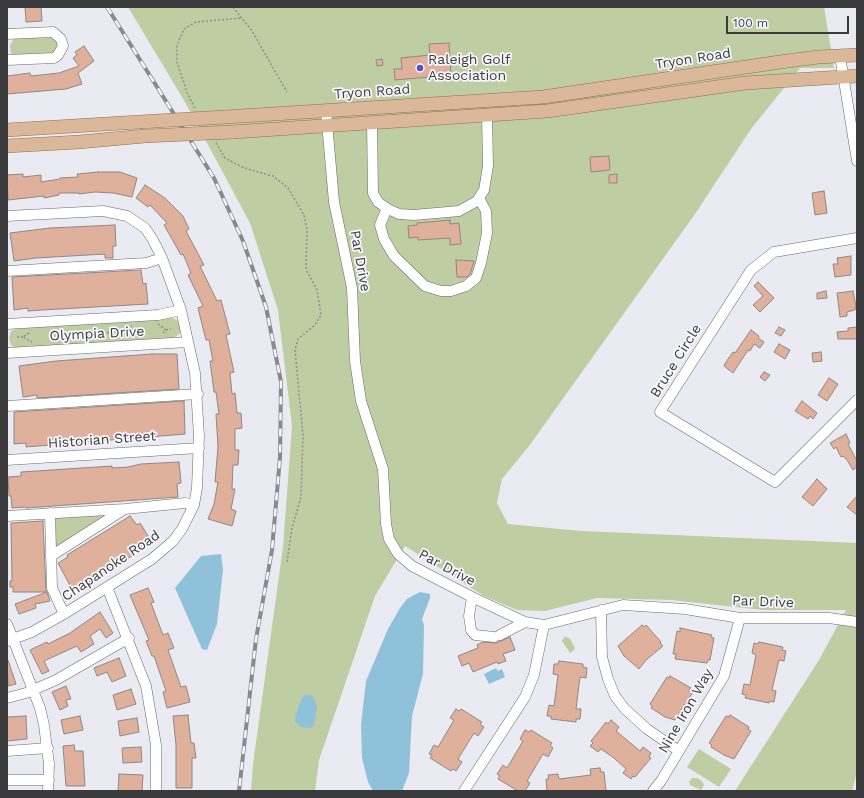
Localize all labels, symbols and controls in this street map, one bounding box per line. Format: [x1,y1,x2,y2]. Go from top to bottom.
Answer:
scale bar [728,8,851,34]
text: 100 m [733,16,768,30]
street label: Tryon Road [654,45,732,73]
place label: Raleigh Golf Association [428,52,511,84]
marker: Raleigh Golf Association [415,63,425,73]
street label: Tryon Road [333,81,411,103]
street label: Par Drive [346,229,374,293]
street label: Bruce Circle [647,321,705,401]
street label: Olympia Drive [49,323,145,345]
street label: Historian Street [47,428,157,452]
street label: Chapanoke Road [59,527,163,605]
street label: Par Drive [416,546,478,590]
street label: Par Drive [732,593,794,611]
street label: Nine Iron Way [655,666,717,756]

